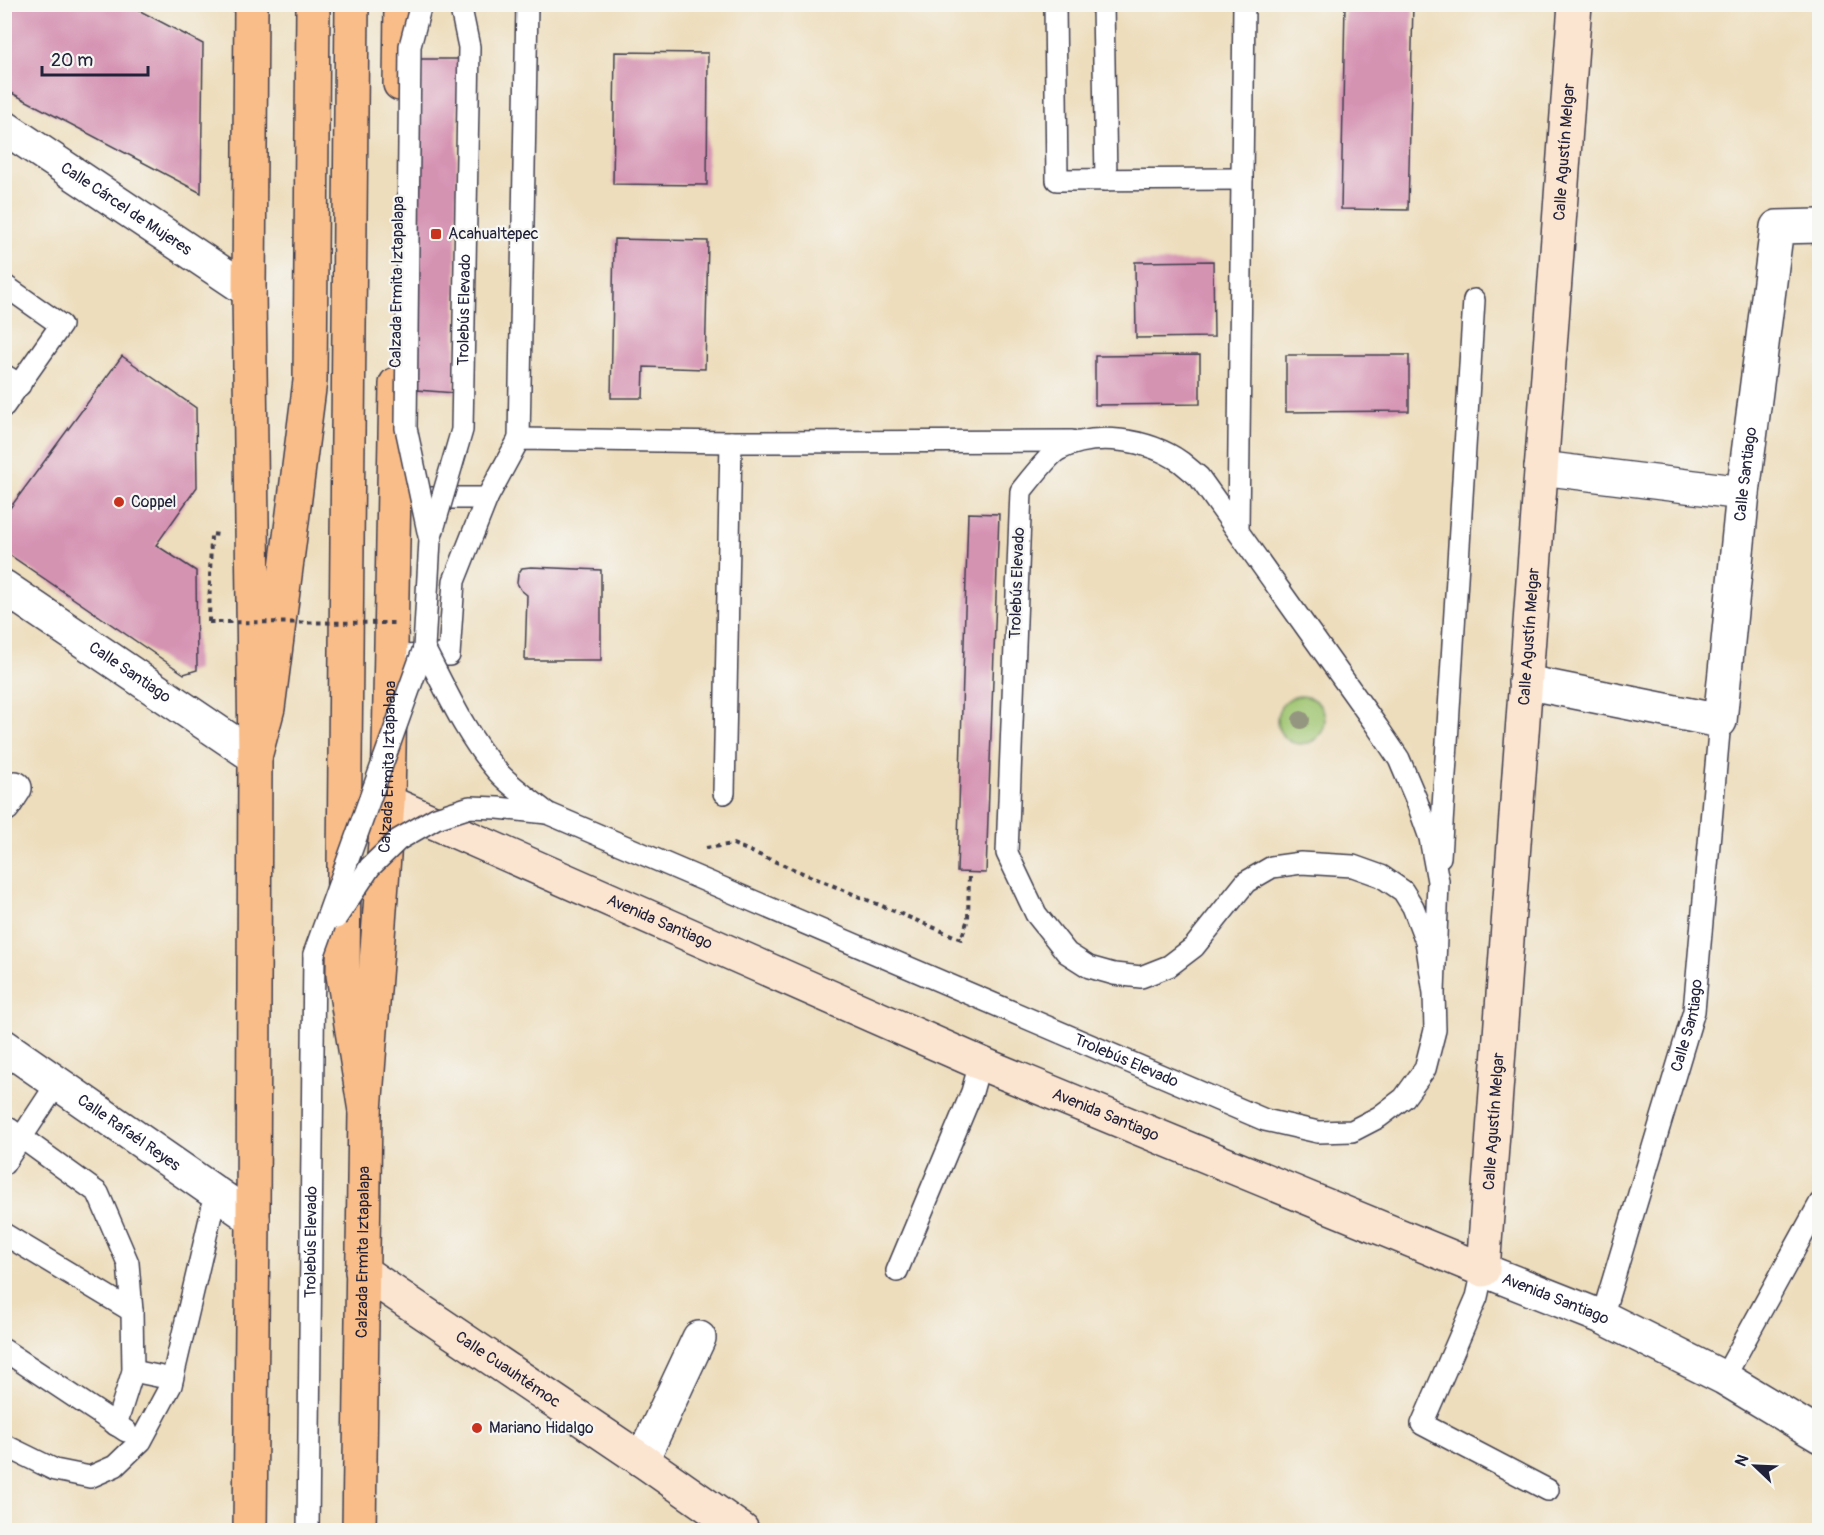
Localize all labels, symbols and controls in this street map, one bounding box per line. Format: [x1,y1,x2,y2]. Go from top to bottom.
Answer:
scale bar [42,39,148,77]
text: 20 m [51,49,93,72]
street label: Calle Agustín Melgar [1549,82,1579,221]
street label: Calle Cárcel de Mujeres [57,158,196,260]
street label: Calzada Ermita Iztapalapa [385,196,409,368]
place label: Acahualtepec [448,224,539,244]
marker: Acahualtepec [429,227,443,241]
street label: Trolebús Elevado [453,253,475,366]
street label: Calle Santiago [1730,425,1761,522]
place label: Coppel [131,492,176,512]
marker: Coppel [112,495,126,509]
street label: Trolebús Elevado [1005,526,1029,639]
street label: Calle Agustín Melgar [1514,567,1544,706]
street label: Calle Santiago [85,637,175,707]
street label: Calzada Ermita Iztapalapa [374,681,400,854]
street label: Avenida Santiago [604,890,716,954]
street label: Calle Santiago [1666,978,1707,1074]
street label: Trolebús Elevado [1071,1030,1182,1092]
street label: Calle Agustín Melgar [1479,1052,1509,1191]
street label: Avenida Santiago [1049,1084,1162,1146]
street label: Calle Rafaél Reyes [73,1090,184,1175]
street label: Calzada Ermita Iztapalapa [352,1166,374,1338]
street label: Trolebús Elevado [300,1186,322,1298]
street label: Avenida Santiago [1499,1268,1613,1329]
street label: Calle Cuauhtémoc [451,1327,564,1412]
place label: Mariano Hidalgo [489,1418,594,1438]
marker: Mariano Hidalgo [470,1421,484,1435]
north arrow [1725,1436,1785,1496]
text: N [1731,1451,1754,1469]

